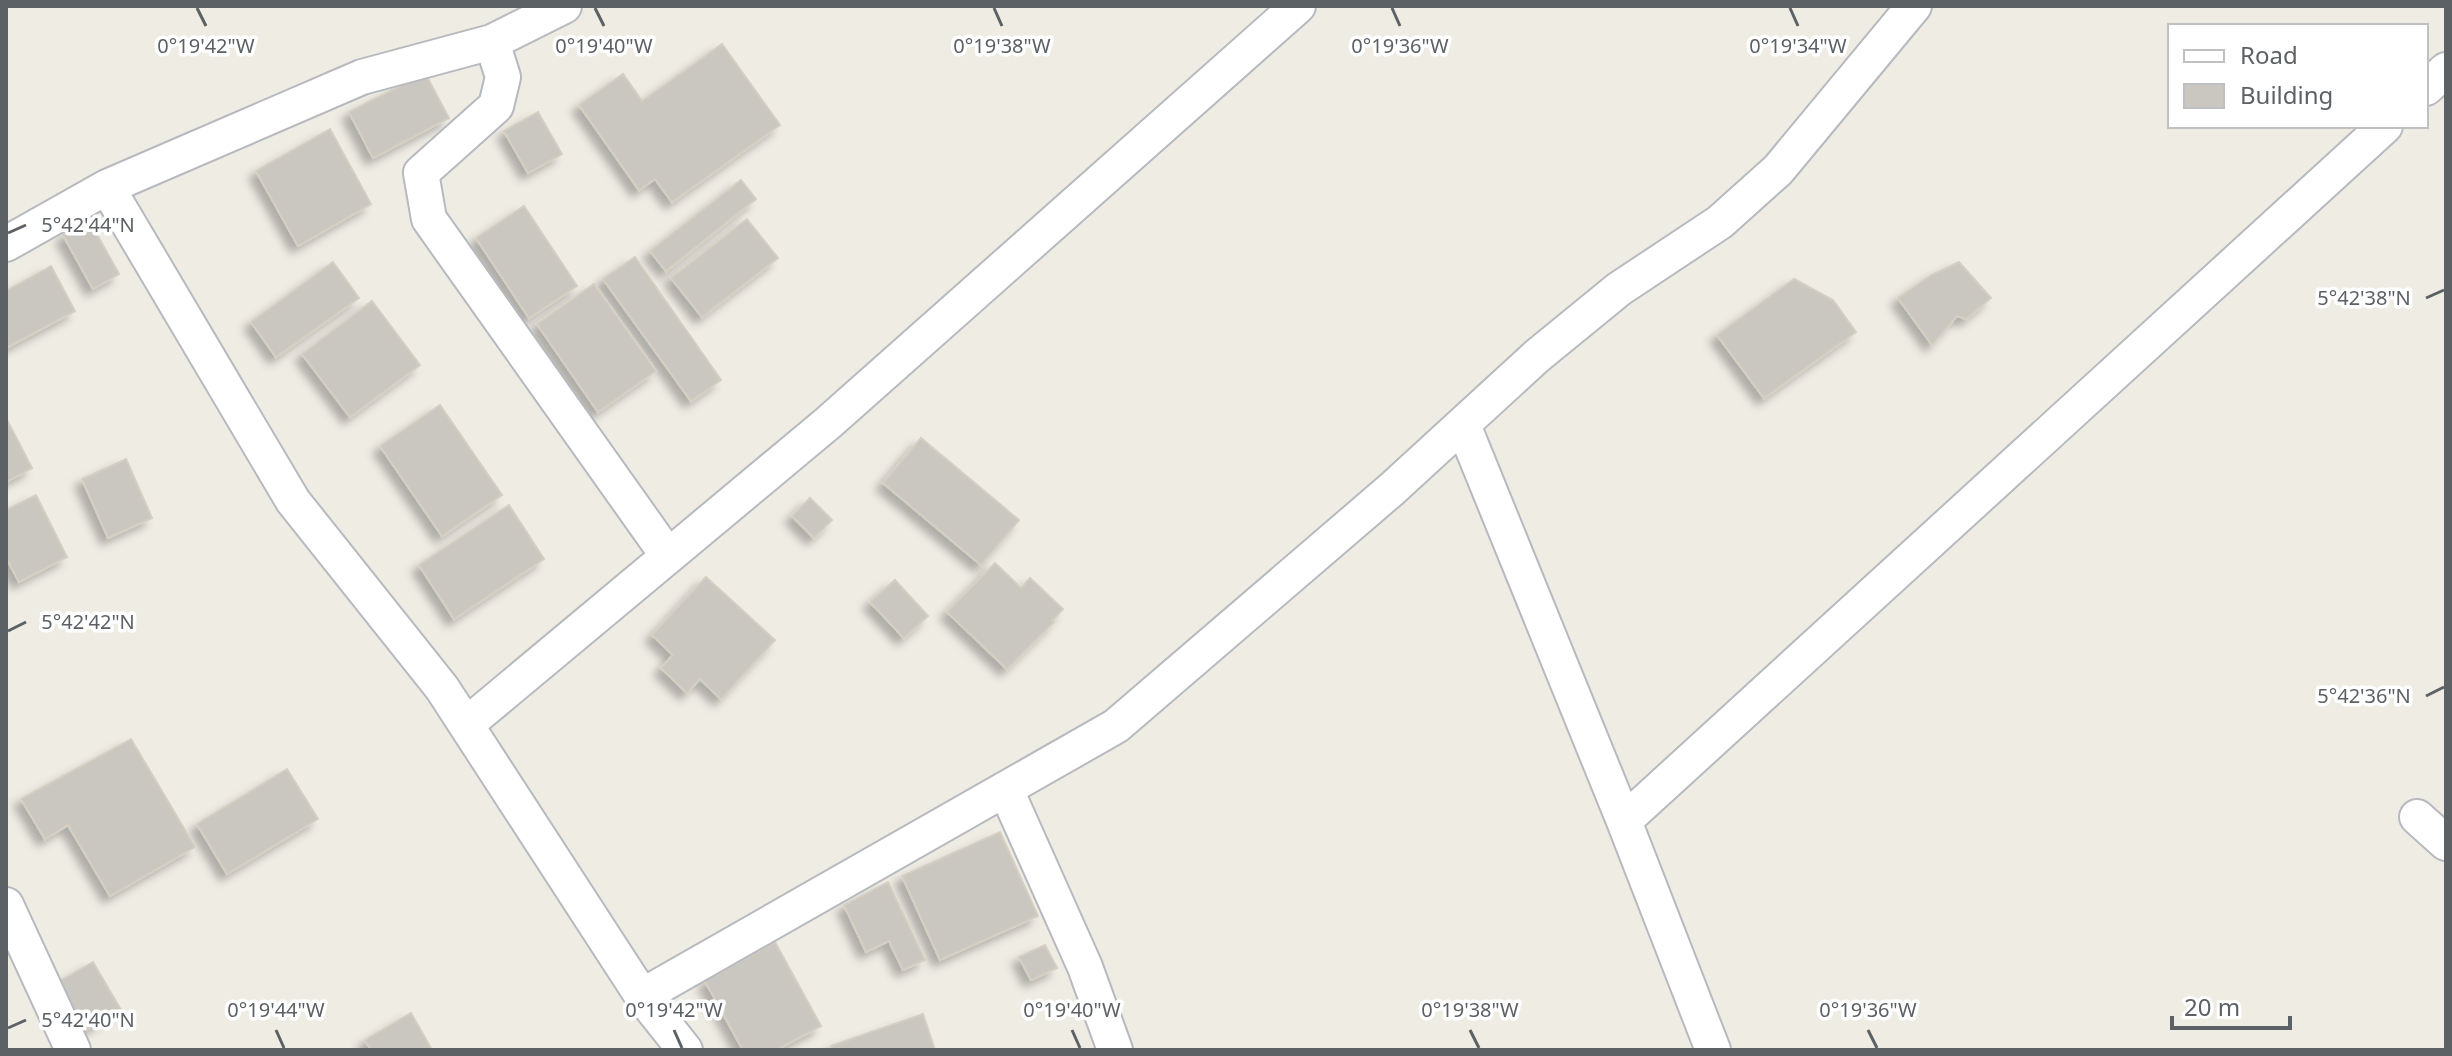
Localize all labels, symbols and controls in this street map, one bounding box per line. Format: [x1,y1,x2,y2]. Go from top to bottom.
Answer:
legend [2168,24,2428,128]
text: 0°19'42"W [157,32,255,59]
text: 0°19'40"W [555,32,653,59]
text: 0°19'38"W [953,32,1051,59]
text: 0°19'36"W [1351,32,1449,59]
text: 0°19'34"W [1749,32,1847,59]
text: Road [2240,38,2298,71]
text: Building [2240,78,2333,111]
text: 5°42'44"N [41,211,135,238]
text: 5°42'38"N [2317,284,2411,311]
text: 5°42'42"N [41,608,135,635]
text: 5°42'36"N [2317,682,2411,709]
scale bar [2172,980,2290,1030]
text: 20 m [2184,990,2240,1023]
text: 0°19'44"W [227,996,325,1023]
text: 0°19'42"W [625,996,723,1023]
text: 0°19'40"W [1023,996,1121,1023]
text: 0°19'38"W [1421,996,1519,1023]
text: 0°19'36"W [1819,996,1917,1023]
text: 5°42'40"N [41,1006,135,1033]

